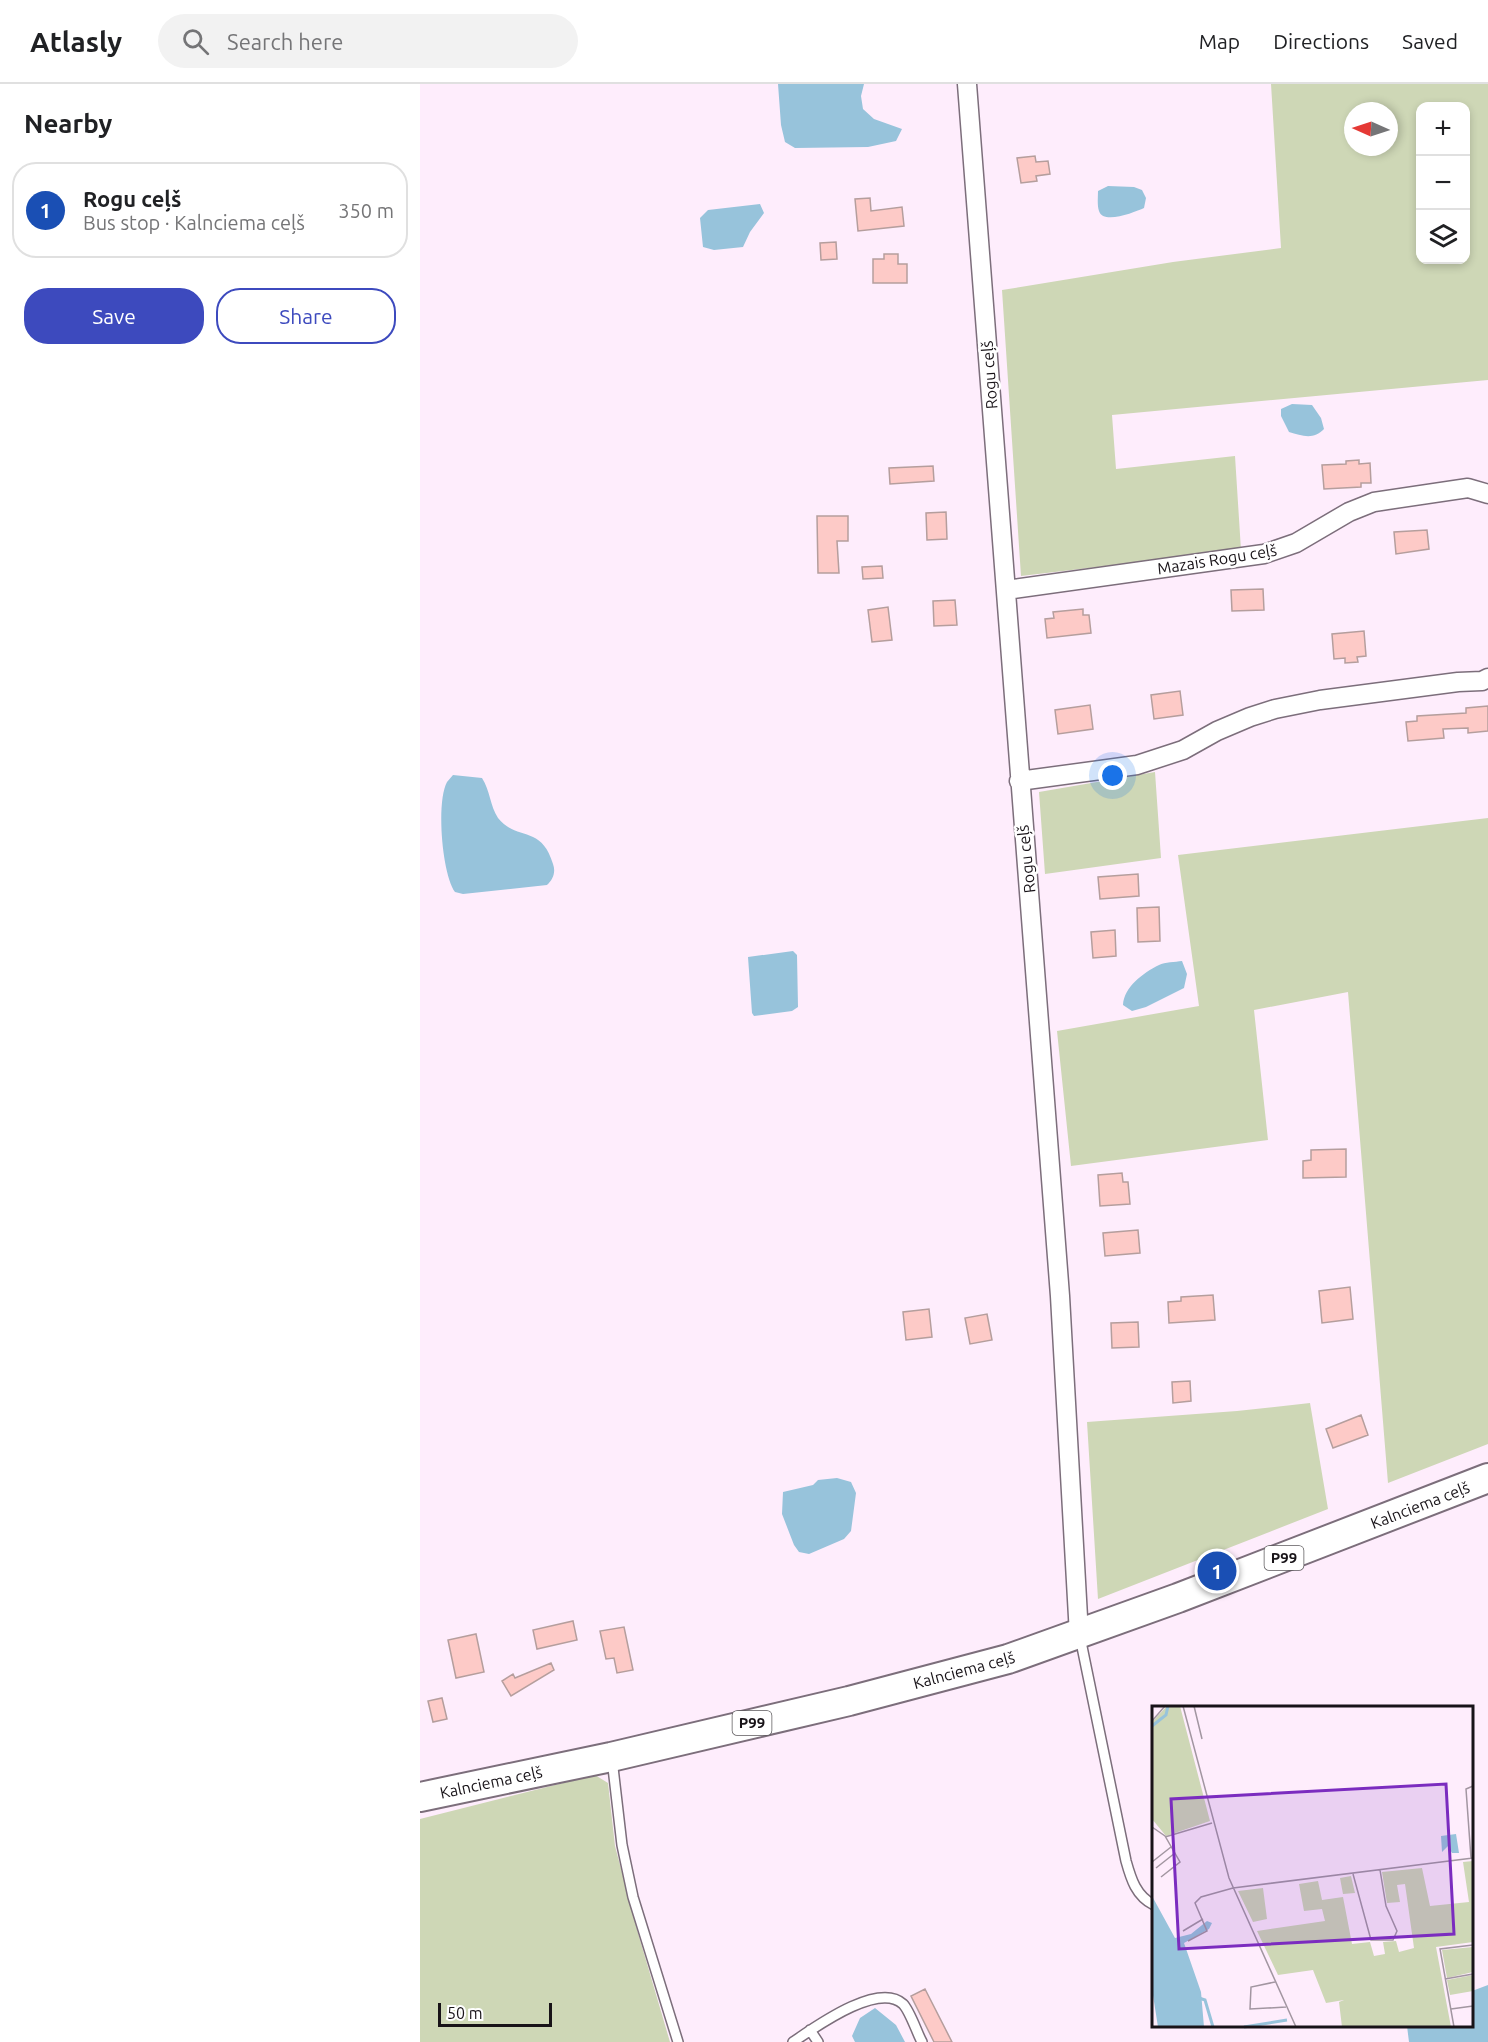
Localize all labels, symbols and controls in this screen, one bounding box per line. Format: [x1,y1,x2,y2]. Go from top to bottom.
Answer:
search box [158,14,578,68]
icon: search [179,25,212,58]
text: Atlasly [30,26,122,57]
text: Search here [227,29,343,54]
text: Map [1199,29,1240,53]
text: Directions [1273,29,1369,53]
text: Saved [1402,29,1458,53]
north arrow [1344,102,1398,156]
map controls [1416,102,1470,264]
button: + [1416,102,1470,156]
text: Nearby [24,109,112,138]
button: − [1416,156,1470,210]
text: Rogu ceļš [83,186,181,211]
text: 1 [40,199,51,222]
text: 350 m [338,199,394,222]
button: layers [1416,210,1470,264]
text: Bus stop · Kalnciema ceļš [83,211,305,234]
button: Save [24,288,204,344]
button: Share [216,288,396,344]
street label: Rogu ceļš [978,340,1000,410]
street label: Mazais Rogu ceļš [1156,541,1278,577]
your location [1098,761,1127,790]
street label: Rogu ceļš [1013,824,1039,894]
street label: Kalnciema ceļš [1368,1478,1472,1532]
road number: P99 [1264,1546,1304,1570]
pin: 1 [1198,1548,1236,1594]
street label: Kalnciema ceļš [911,1648,1017,1692]
inset map [1152,1706,1473,2027]
road number: P99 [732,1711,772,1735]
street label: Kalnciema ceļš [438,1762,544,1802]
scale bar [438,2000,552,2028]
text: 50 m [447,2004,483,2022]

